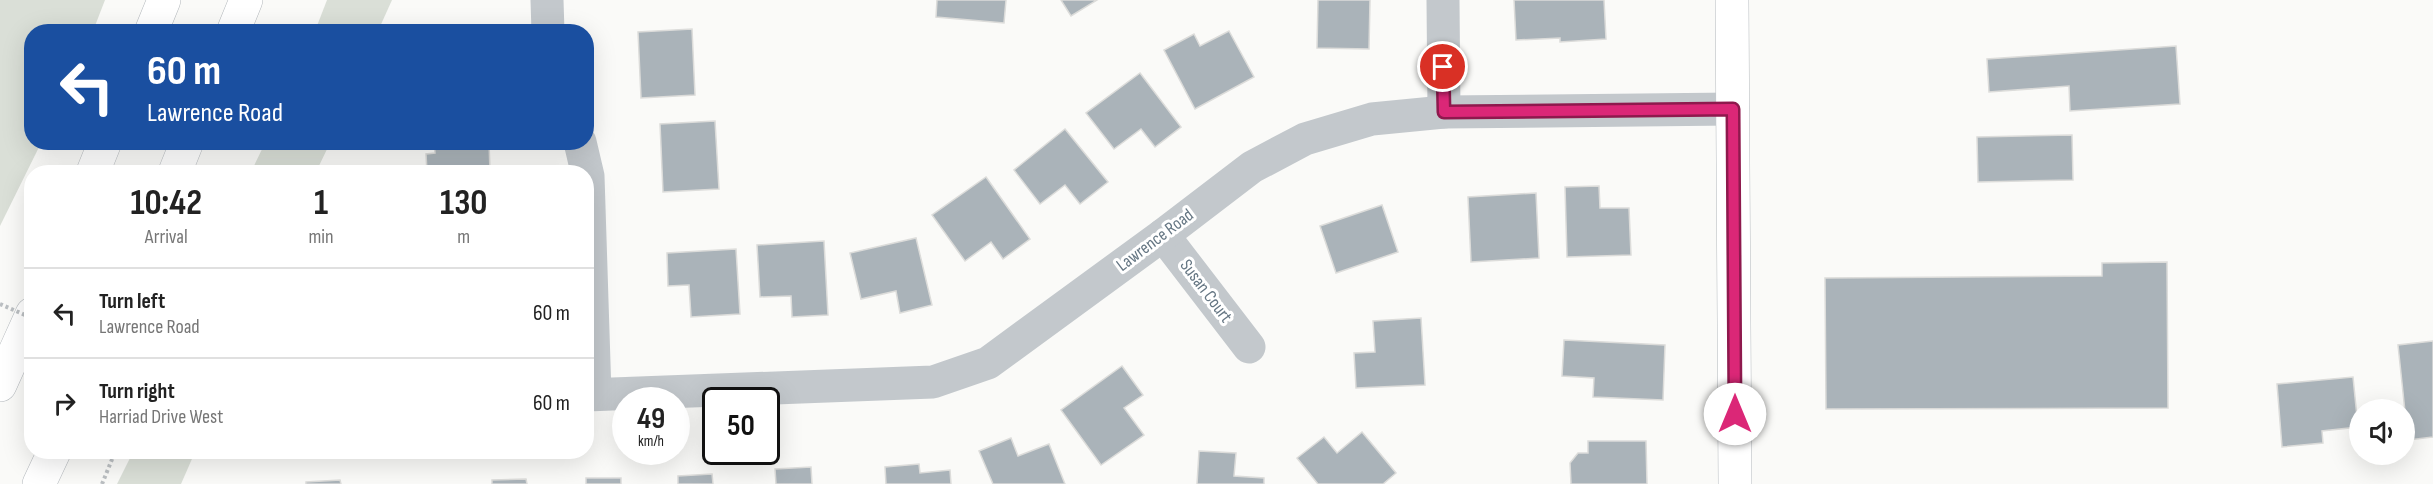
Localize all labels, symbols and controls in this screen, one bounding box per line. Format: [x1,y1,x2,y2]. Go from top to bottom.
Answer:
pin [1417,41,1468,92]
text: 60 m [147,46,221,97]
icon: left [48,48,126,126]
icon: arrive [1426,50,1459,83]
text: Lawrence Road [147,97,283,129]
text: 10:42 [131,182,202,225]
text: 1 [314,182,328,225]
text: 130 [440,182,487,225]
street label: Lawrence Road [1112,204,1198,276]
text: Arrival [145,225,188,249]
text: min [308,225,334,249]
text: m [457,225,470,249]
street label: Susan Court [1175,255,1237,327]
text: Turn left [99,288,165,315]
icon: left [48,297,81,330]
text: 60 m [533,300,570,327]
text: Lawrence Road [99,315,200,339]
text: Turn right [99,378,175,405]
position arrow [1703,382,1767,446]
icon: right [48,387,81,420]
speed limit sign: 50 [702,387,780,465]
text: 60 m [533,390,570,417]
map controls [2349,399,2415,465]
button: sound [2349,399,2415,465]
text: 49 [637,401,665,437]
text: Harriad Drive West [99,405,223,429]
text: km/h [638,432,664,451]

